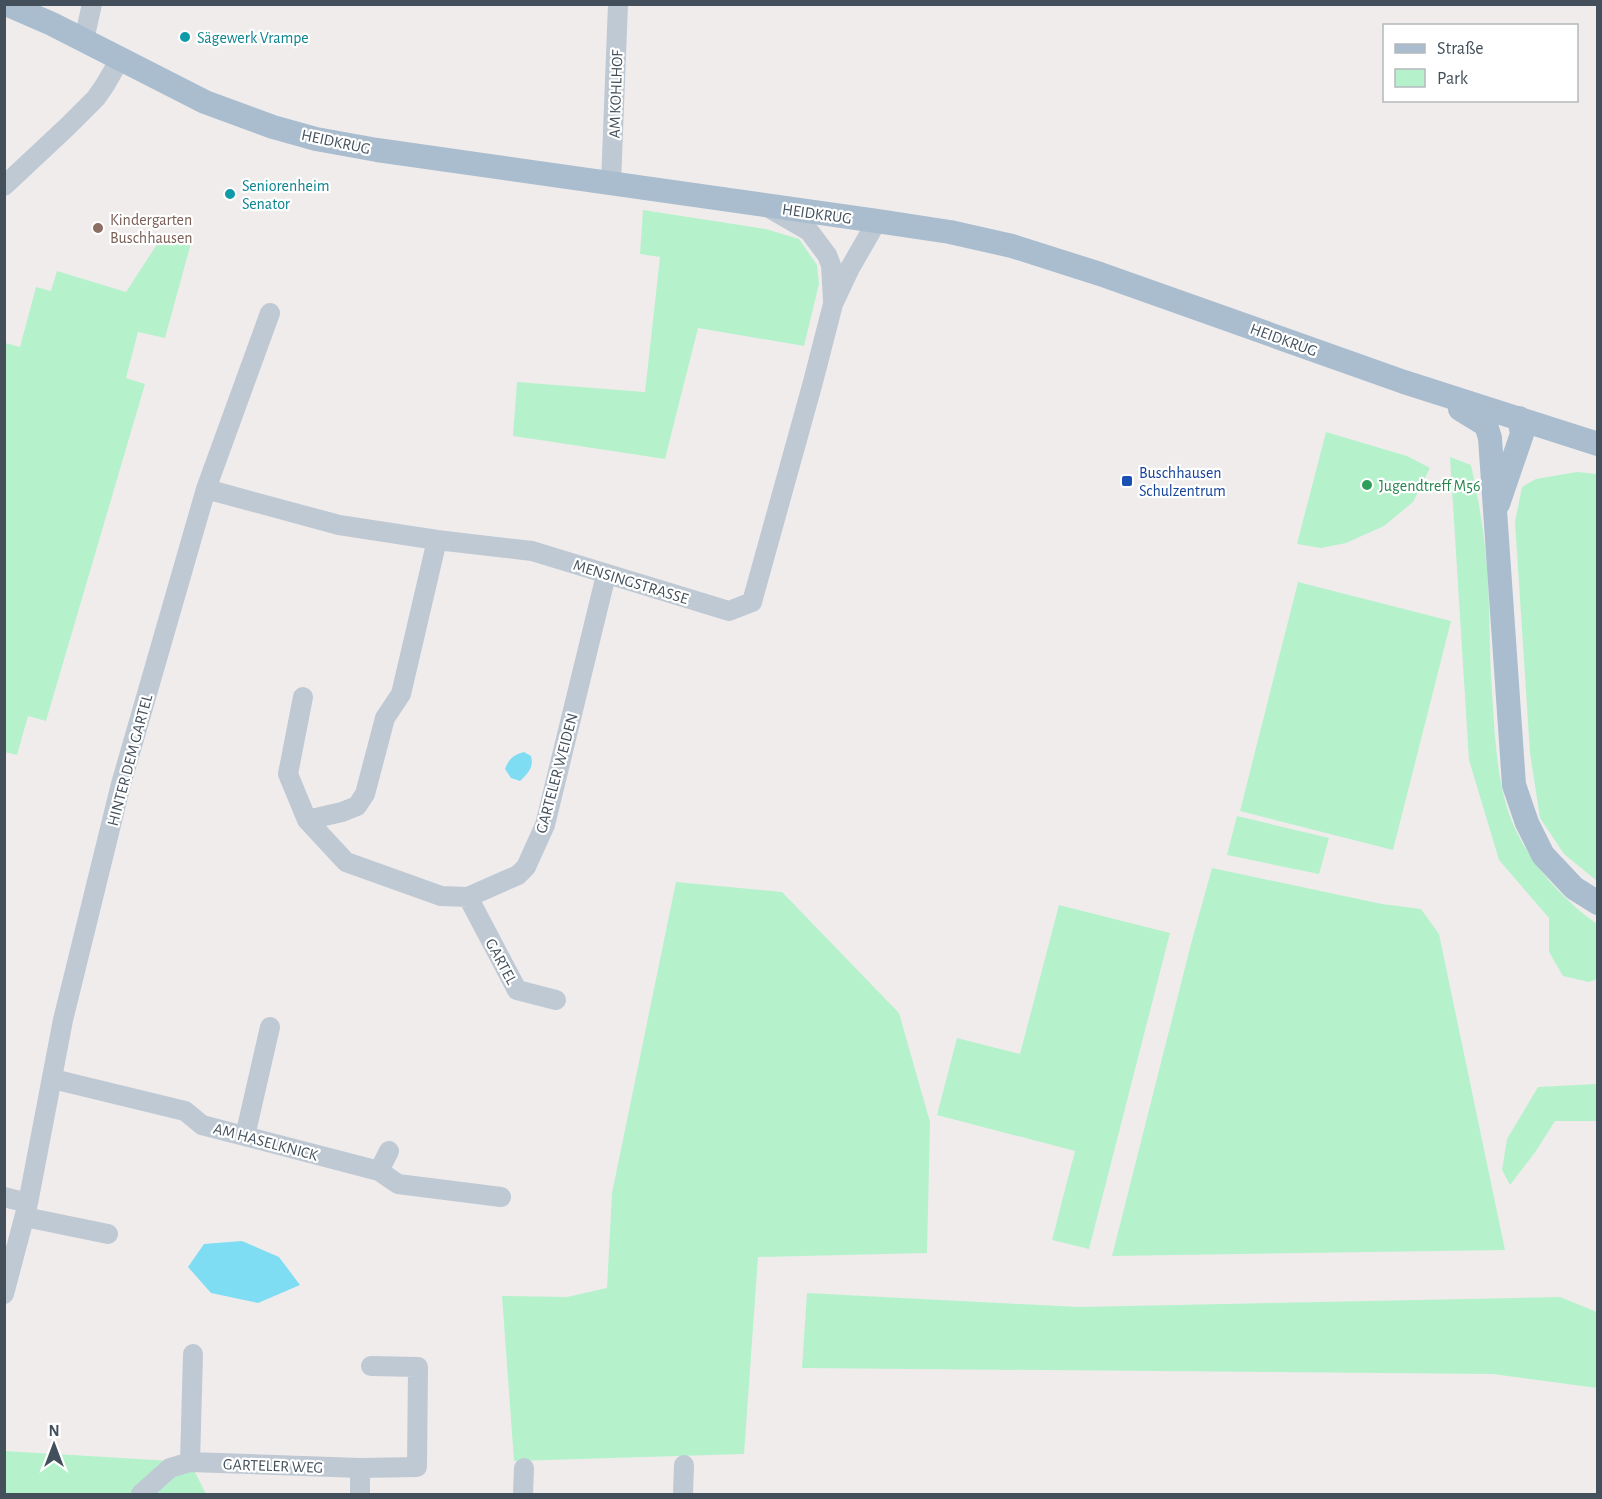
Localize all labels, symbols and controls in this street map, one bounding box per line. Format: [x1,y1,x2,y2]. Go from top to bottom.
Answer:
legend [1383,24,1578,102]
marker: Sägewerk Vrampe [178,30,192,44]
place label: Sägewerk Vrampe [197,30,309,46]
text: Straße [1437,40,1483,58]
street label: AM KOHLHOF [606,49,626,139]
text: Park [1437,70,1469,88]
street label: HEIDKRUG [300,127,372,157]
place label: Seniorenheim Senator [242,178,330,212]
marker: Seniorenheim Senator [223,187,237,201]
street label: HEIDKRUG [781,201,853,227]
place label: Kindergarten Buschhausen [110,212,193,246]
marker: Kindergarten Buschhausen [91,221,105,235]
street label: HEIDKRUG [1248,320,1319,359]
place label: Buschhausen Schulzentrum [1139,465,1226,499]
marker: Buschhausen Schulzentrum [1120,474,1134,488]
marker: Jugendtreff M56 [1360,478,1374,492]
place label: Jugendtreff M56 [1379,478,1480,494]
street label: MENSINGSTRASSE [571,557,690,607]
street label: HINTER DEM GARTEL [105,692,155,828]
street label: GARTELER WEIDEN [533,711,581,835]
street label: GARTEL [482,936,520,987]
street label: AM HASELKNICK [212,1120,320,1164]
north arrow [24,1415,84,1475]
text: N [48,1423,60,1439]
street label: GARTELER WEG [223,1456,323,1476]

